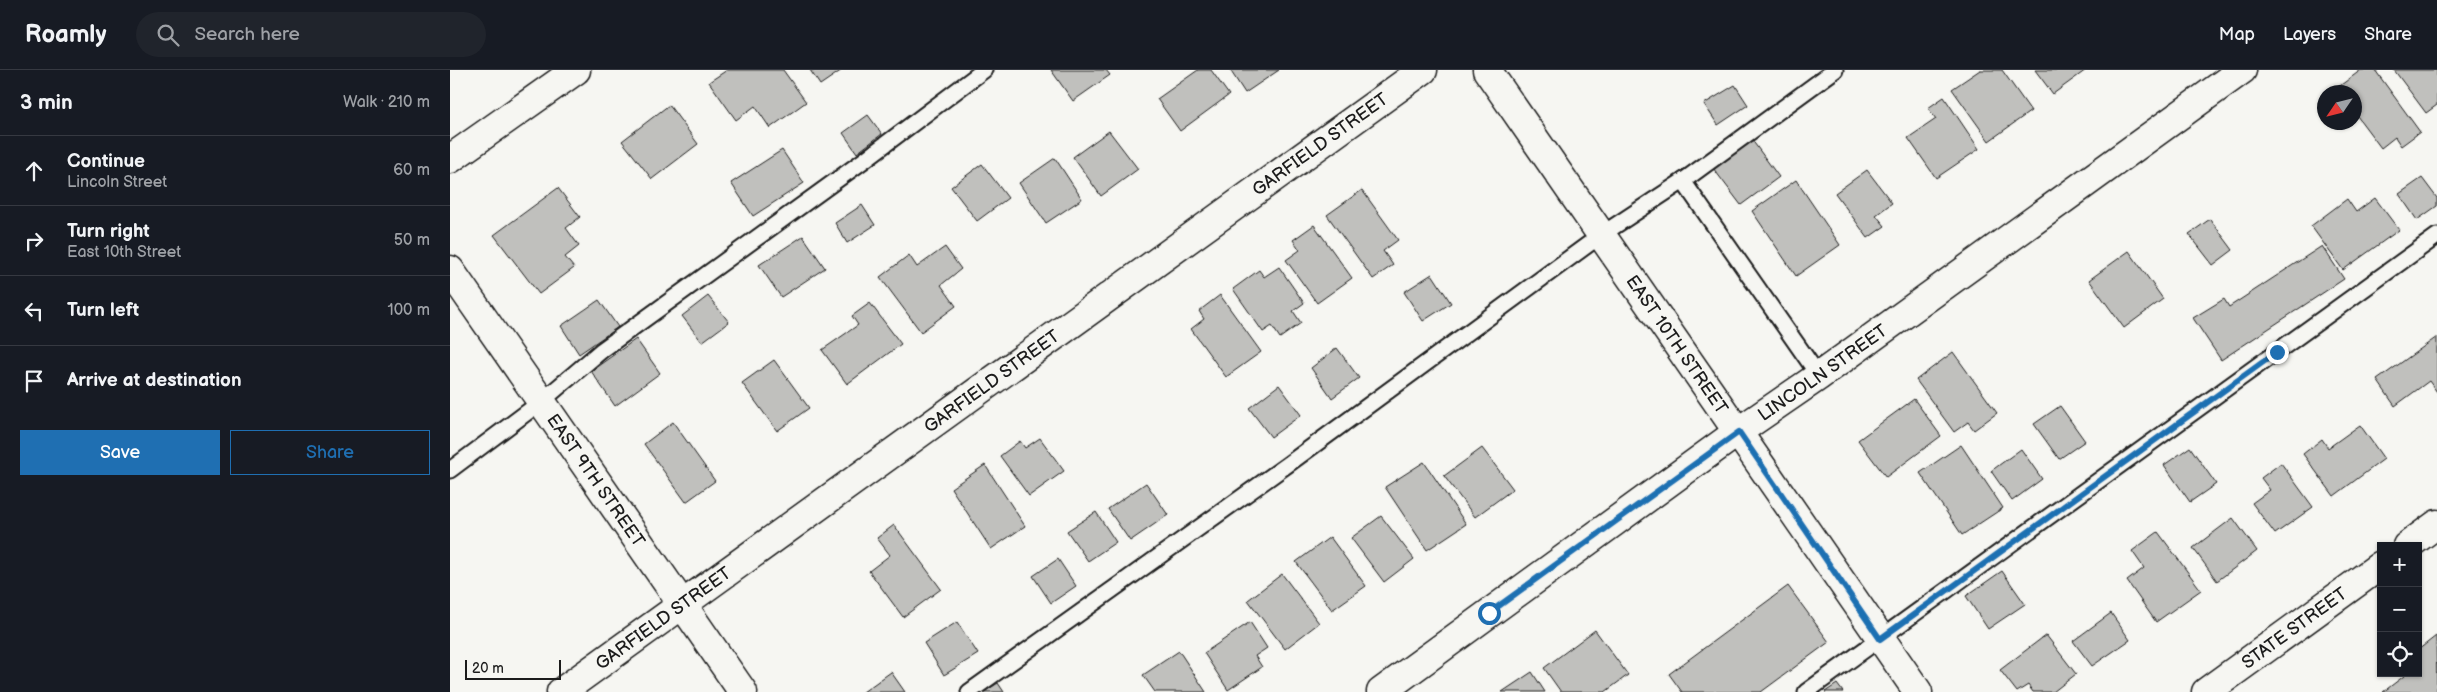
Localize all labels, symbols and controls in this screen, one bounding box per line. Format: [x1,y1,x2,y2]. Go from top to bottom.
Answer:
search box [136,12,486,57]
text: Roamly [25,20,106,49]
icon: search [154,21,182,49]
text: Search here [194,23,300,46]
text: Map [2219,24,2255,45]
text: Layers [2283,24,2336,45]
text: Share [2364,24,2412,45]
north arrow [2317,85,2362,130]
street label: GARFIELD STREET [1248,88,1392,200]
text: 3 min [20,90,73,115]
text: Walk · 210 m [343,93,430,112]
text: Continue [67,150,145,173]
icon: ahead [20,157,48,185]
text: 60 m [393,161,430,180]
text: Lincoln Street [67,173,167,192]
text: Turn right [67,220,150,243]
icon: right [20,227,48,255]
text: 50 m [394,231,430,250]
text: East 10th Street [67,243,181,262]
street label: EAST 10TH STREET [1622,271,1733,418]
icon: left [20,297,48,325]
text: Turn left [67,299,139,322]
text: 100 m [387,301,430,320]
street label: LINCOLN STREET [1754,320,1891,425]
street label: GARFIELD STREET [920,325,1064,437]
route end [2266,341,2289,364]
icon: arrive [20,367,48,395]
text: Arrive at destination [67,369,242,392]
street label: EAST 9TH STREET [543,410,649,551]
button: Save [20,430,220,475]
button: Share [230,430,430,475]
map controls [2377,542,2422,677]
button: + [2377,542,2422,587]
street label: GARFIELD STREET [591,562,735,674]
street label: STATE STREET [2238,583,2351,673]
button: − [2377,587,2422,632]
route start [1478,602,1501,625]
button: locate [2377,632,2422,677]
scale bar [465,657,561,680]
text: 20 m [472,660,504,677]

